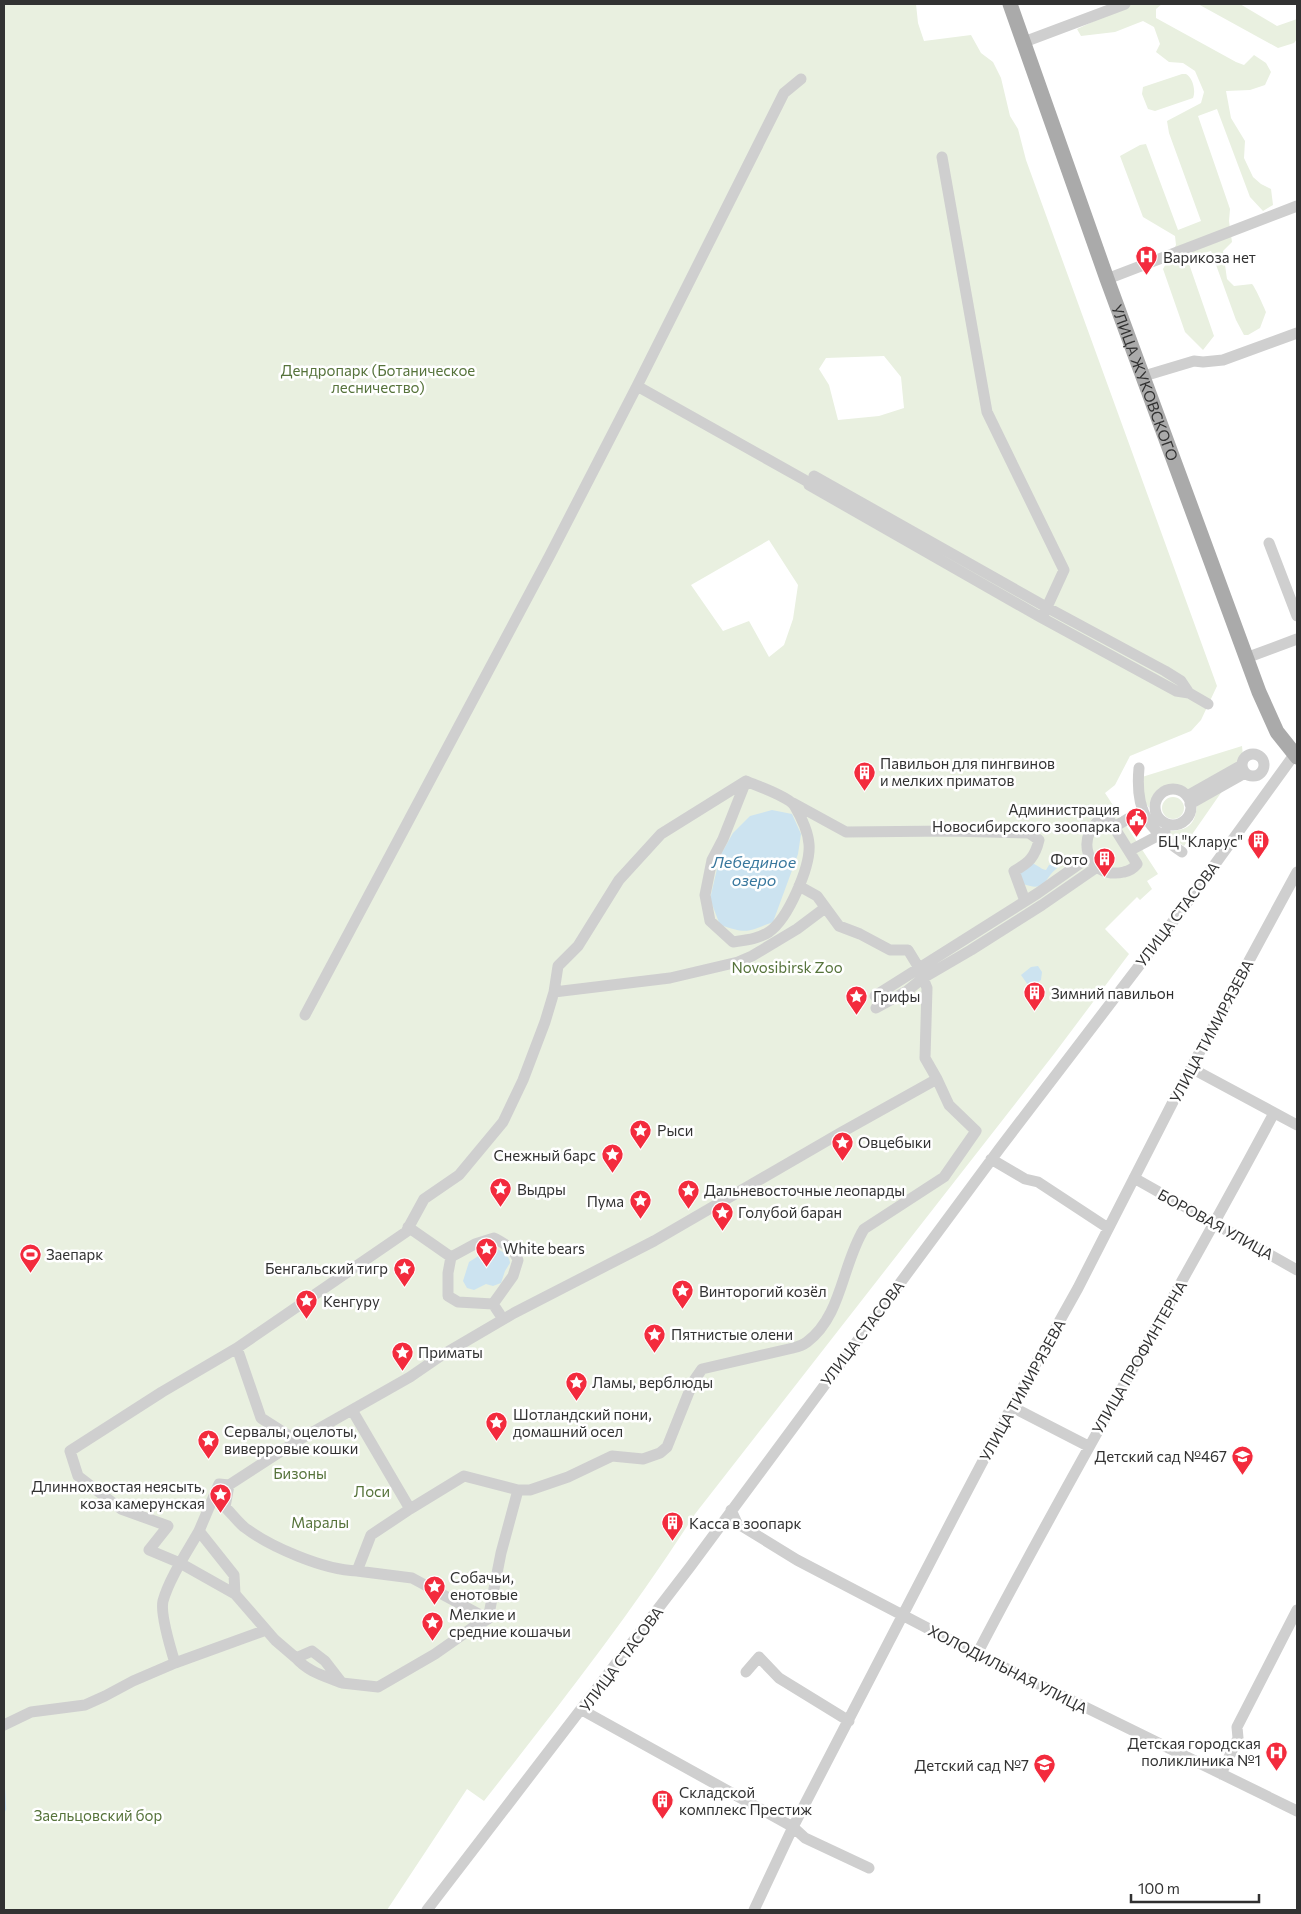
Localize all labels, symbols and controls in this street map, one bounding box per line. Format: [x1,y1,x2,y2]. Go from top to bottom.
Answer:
hospital icon: Варикоза нет [1135,245,1159,276]
place label: Варикоза нет [1163,248,1256,266]
street label: УЛИЦА ЖУКОВСКОГО [1108,302,1182,463]
park label: Дендропарк (Ботаническое лесничество) [281,361,475,396]
place label: Павильон для пингвинов и мелких приматов [880,754,1055,789]
building icon: Павильон для пингвинов и мелких приматов [852,760,876,791]
place label: Администрация Новосибирского зоопарка [932,800,1120,835]
public building icon: Администрация Новосибирского зоопарка [1124,806,1148,837]
building icon: БЦ "Кларус" [1247,829,1271,860]
place label: БЦ "Кларус" [1158,832,1243,850]
building icon: Фото [1092,847,1116,878]
place label: Фото [1050,850,1088,868]
water label: Лебединое озеро [711,852,797,889]
street label: УЛИЦА СТАСОВА [1132,858,1222,970]
street label: УЛИЦА ТИМИРЯЗЕВА [1166,956,1256,1106]
park label: Novosibirsk Zoo [731,958,843,976]
building icon: Зимний павильон [1023,981,1047,1012]
place icon: Грифы [845,984,869,1015]
place label: Зимний павильон [1051,984,1174,1002]
place label: Грифы [873,987,920,1005]
place icon: Рыси [629,1118,653,1149]
place label: Рыси [657,1121,693,1139]
place icon: Овцебыки [830,1130,854,1161]
place label: Овцебыки [858,1133,931,1151]
place icon: Снежный барс [600,1143,624,1174]
place label: Снежный барс [493,1146,596,1164]
place icon: Выдры [489,1177,513,1208]
place icon: Дальневосточные леопарды [676,1178,700,1209]
place label: Выдры [517,1180,566,1198]
place label: Дальневосточные леопарды [704,1181,905,1199]
street label: БОРОВАЯ УЛИЦА [1155,1185,1277,1263]
place icon: Пума [628,1189,652,1220]
place label: Пума [587,1192,624,1210]
place icon: Голубой баран [710,1200,734,1231]
place label: Голубой баран [738,1203,842,1221]
place icon: White bears [475,1236,499,1267]
place label: White bears [503,1239,585,1257]
sports icon: Заепарк [18,1242,42,1273]
place label: Заепарк [46,1245,103,1263]
place icon: Бенгальский тигр [392,1256,416,1287]
place label: Бенгальский тигр [265,1259,388,1277]
street label: УЛИЦА СТАСОВА [817,1277,907,1389]
street label: УЛИЦА ПРОФИНТЕРНА [1088,1277,1190,1437]
place icon: Винторогий козёл [671,1279,695,1310]
place label: Винторогий козёл [699,1282,827,1300]
place icon: Кенгуру [295,1289,319,1320]
place label: Кенгуру [323,1292,380,1310]
street label: УЛИЦА ТИМИРЯЗЕВА [975,1316,1069,1464]
place icon: Пятнистые олени [643,1322,667,1353]
place label: Пятнистые олени [671,1325,793,1343]
place icon: Приматы [390,1340,414,1371]
place label: Приматы [418,1343,483,1361]
place icon: Ламы, верблюды [564,1370,588,1401]
place label: Ламы, верблюды [592,1373,713,1391]
place label: Шотландский пони, домашний осел [513,1405,652,1440]
place icon: Шотландский пони, домашний осел [485,1411,509,1442]
place label: Сервалы, оцелоты, виверровые кошки [224,1422,358,1457]
place icon: Сервалы, оцелоты, виверровые кошки [196,1428,220,1459]
school or university icon: Детский сад №467 [1231,1444,1255,1475]
place label: Детский сад №467 [1094,1447,1227,1465]
park label: Бизоны [273,1464,327,1482]
place label: Длиннохвостая неясыть, коза камерунская [32,1477,205,1512]
park label: Лоси [354,1482,390,1500]
place icon: Длиннохвостая неясыть, коза камерунская [209,1483,233,1514]
building icon: Касса в зоопарк [661,1511,685,1542]
park label: Маралы [291,1513,349,1531]
place label: Касса в зоопарк [689,1514,801,1532]
place label: Собачьи, енотовые [450,1568,518,1603]
place icon: Собачьи, енотовые [422,1574,446,1605]
street label: УЛИЦА СТАСОВА [576,1603,666,1715]
place label: Мелкие и средние кошачьи [449,1605,571,1640]
place icon: Мелкие и средние кошачьи [421,1611,445,1642]
street label: ХОЛОДИЛЬНАЯ УЛИЦА [925,1621,1091,1717]
place label: Детская городская поликлиника №1 [1127,1734,1261,1769]
hospital icon: Детская городская поликлиника №1 [1265,1740,1289,1771]
school or university icon: Детский сад №7 [1033,1753,1057,1784]
place label: Детский сад №7 [915,1756,1029,1774]
place label: Складской комплекс Престиж [679,1783,812,1818]
building icon: Складской комплекс Престиж [651,1789,675,1820]
park label: Заельцовский бор [34,1806,162,1824]
scale bar [1131,1872,1258,1904]
text: 100 m [1138,1879,1180,1897]

